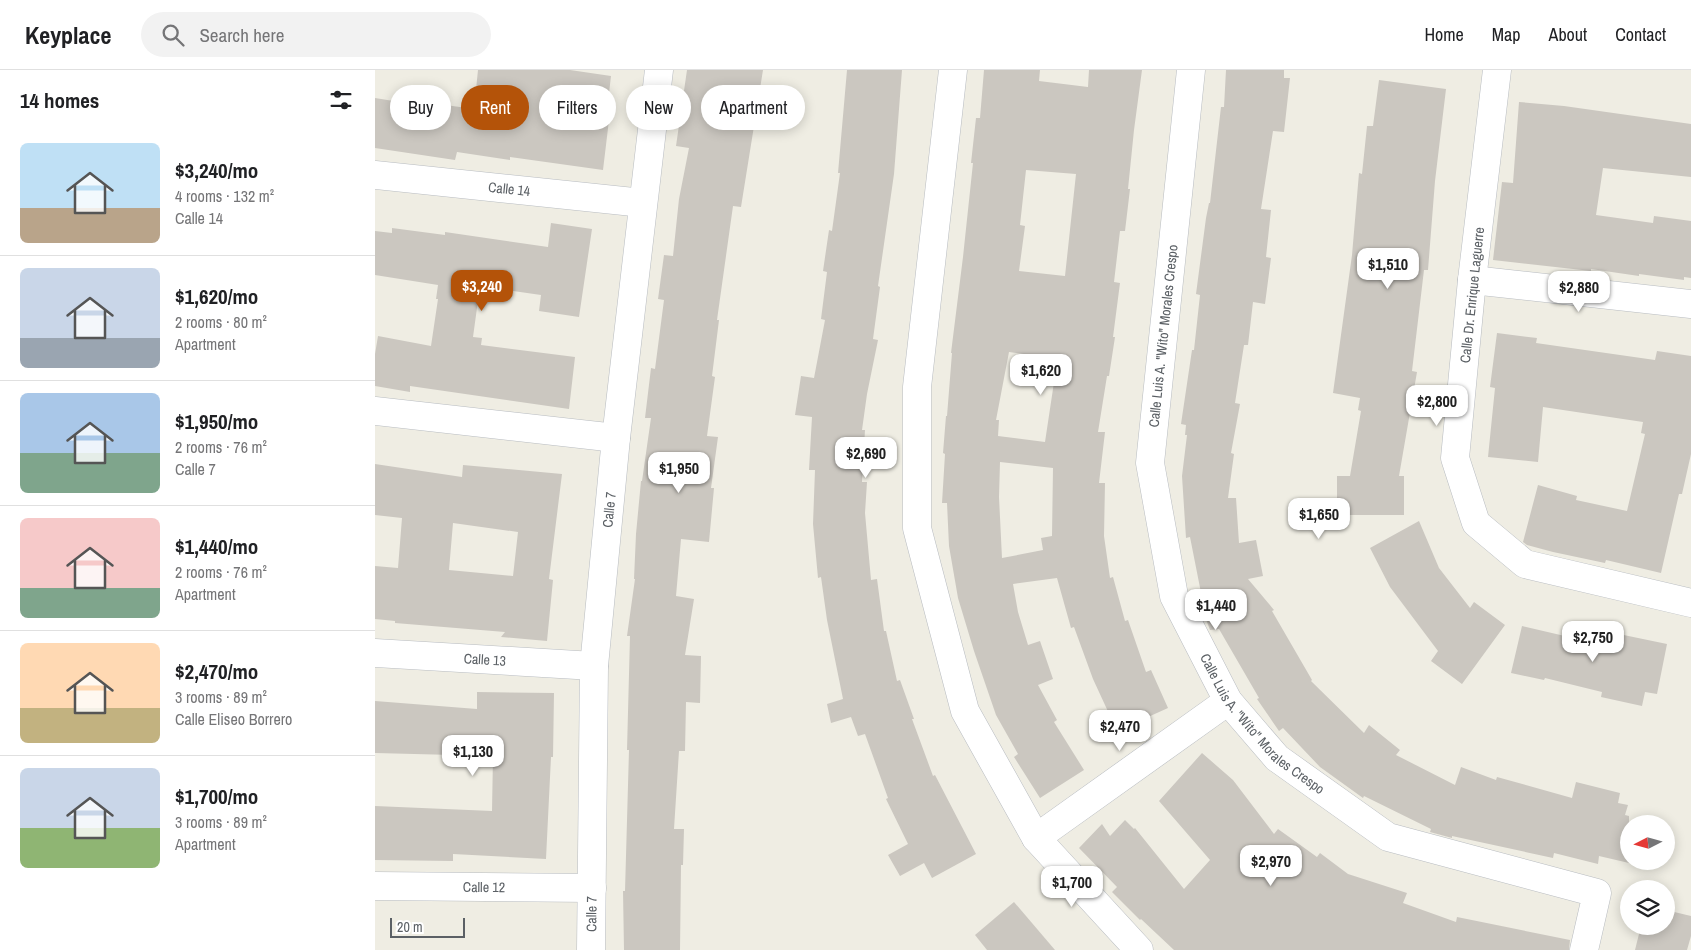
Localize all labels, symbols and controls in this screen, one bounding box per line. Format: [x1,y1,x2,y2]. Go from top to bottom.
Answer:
search box [141,12,491,57]
text: Keyplace [25,19,111,51]
icon: search [159,21,187,49]
text: Search here [199,22,284,48]
text: Home [1424,22,1464,47]
text: Map [1492,22,1521,47]
text: About [1549,22,1587,47]
text: Contact [1615,22,1666,47]
chip: Buy [390,85,451,130]
chip: Rent [461,85,529,130]
chip: Filters [539,85,616,130]
chip: New [626,85,691,130]
chip: Apartment [701,85,805,130]
text: 14 homes [20,86,99,115]
icon: filters [327,86,355,114]
text: $3,240/mo [175,156,258,185]
icon: home [60,163,120,223]
street label: Calle 14 [487,178,532,200]
text: 4 rooms · 132 m² [175,185,274,207]
text: Calle 14 [175,207,223,229]
street label: Calle Dr. Enrique Laguerre [1456,226,1488,364]
street label: Calle Luis A. "Wito" Morales Crespo [1144,244,1182,428]
pin: $1,510 [1347,248,1429,290]
text: $1,510 [1368,253,1408,275]
pin: $3,240 [441,270,523,312]
pin: $2,880 [1538,270,1620,313]
text: $3,240 [462,275,502,297]
text: $2,880 [1559,276,1599,298]
text: $1,620/mo [175,282,258,311]
icon: home [60,288,120,348]
text: 2 rooms · 80 m² [175,311,267,333]
text: Apartment [175,333,236,355]
pin: $1,620 [1000,354,1082,396]
text: $1,620 [1021,359,1061,381]
pin: $2,800 [1396,384,1478,427]
text: $2,800 [1417,390,1457,412]
text: $1,950/mo [175,407,258,436]
icon: home [60,413,120,473]
text: 2 rooms · 76 m² [175,436,267,458]
pin: $2,690 [825,436,907,479]
text: $2,690 [846,442,886,464]
pin: $1,950 [638,452,720,494]
text: $1,950 [659,457,699,479]
text: Calle 7 [175,458,216,480]
street label: Calle 7 [598,491,620,528]
pin: $1,650 [1278,498,1360,540]
text: $1,650 [1299,503,1339,525]
text: $1,440/mo [175,532,258,561]
icon: home [60,538,120,598]
text: 2 rooms · 76 m² [175,561,267,583]
text: Apartment [175,583,236,605]
pin: $1,440 [1175,588,1257,631]
text: $1,440 [1196,594,1236,616]
pin: $2,750 [1552,620,1634,663]
text: $2,750 [1573,626,1613,648]
street label: Calle 13 [463,649,506,670]
street label: Calle Luis A. "Wito" Morales Crespo [1196,650,1328,798]
text: $2,470/mo [175,657,258,686]
icon: home [60,663,120,723]
text: 3 rooms · 89 m² [175,686,267,708]
text: Calle Eliseo Borrero [175,708,292,730]
pin: $2,470 [1079,710,1161,752]
text: $2,470 [1100,715,1140,737]
pin: $1,130 [432,734,514,777]
text: $1,130 [453,740,493,762]
text: $1,700/mo [175,782,258,811]
icon: home [60,788,120,848]
text: 3 rooms · 89 m² [175,811,267,833]
north arrow [1620,815,1675,870]
map controls [1620,815,1675,935]
text: Apartment [175,833,236,855]
pin: $2,970 [1230,844,1312,887]
text: $2,970 [1251,850,1291,872]
pin: $1,700 [1031,866,1113,908]
text: $1,700 [1052,871,1092,893]
street label: Calle 12 [463,878,505,896]
button: layers [1620,880,1675,935]
street label: Calle 7 [582,896,601,932]
scale bar [390,915,465,938]
text: 20 m [397,918,423,936]

